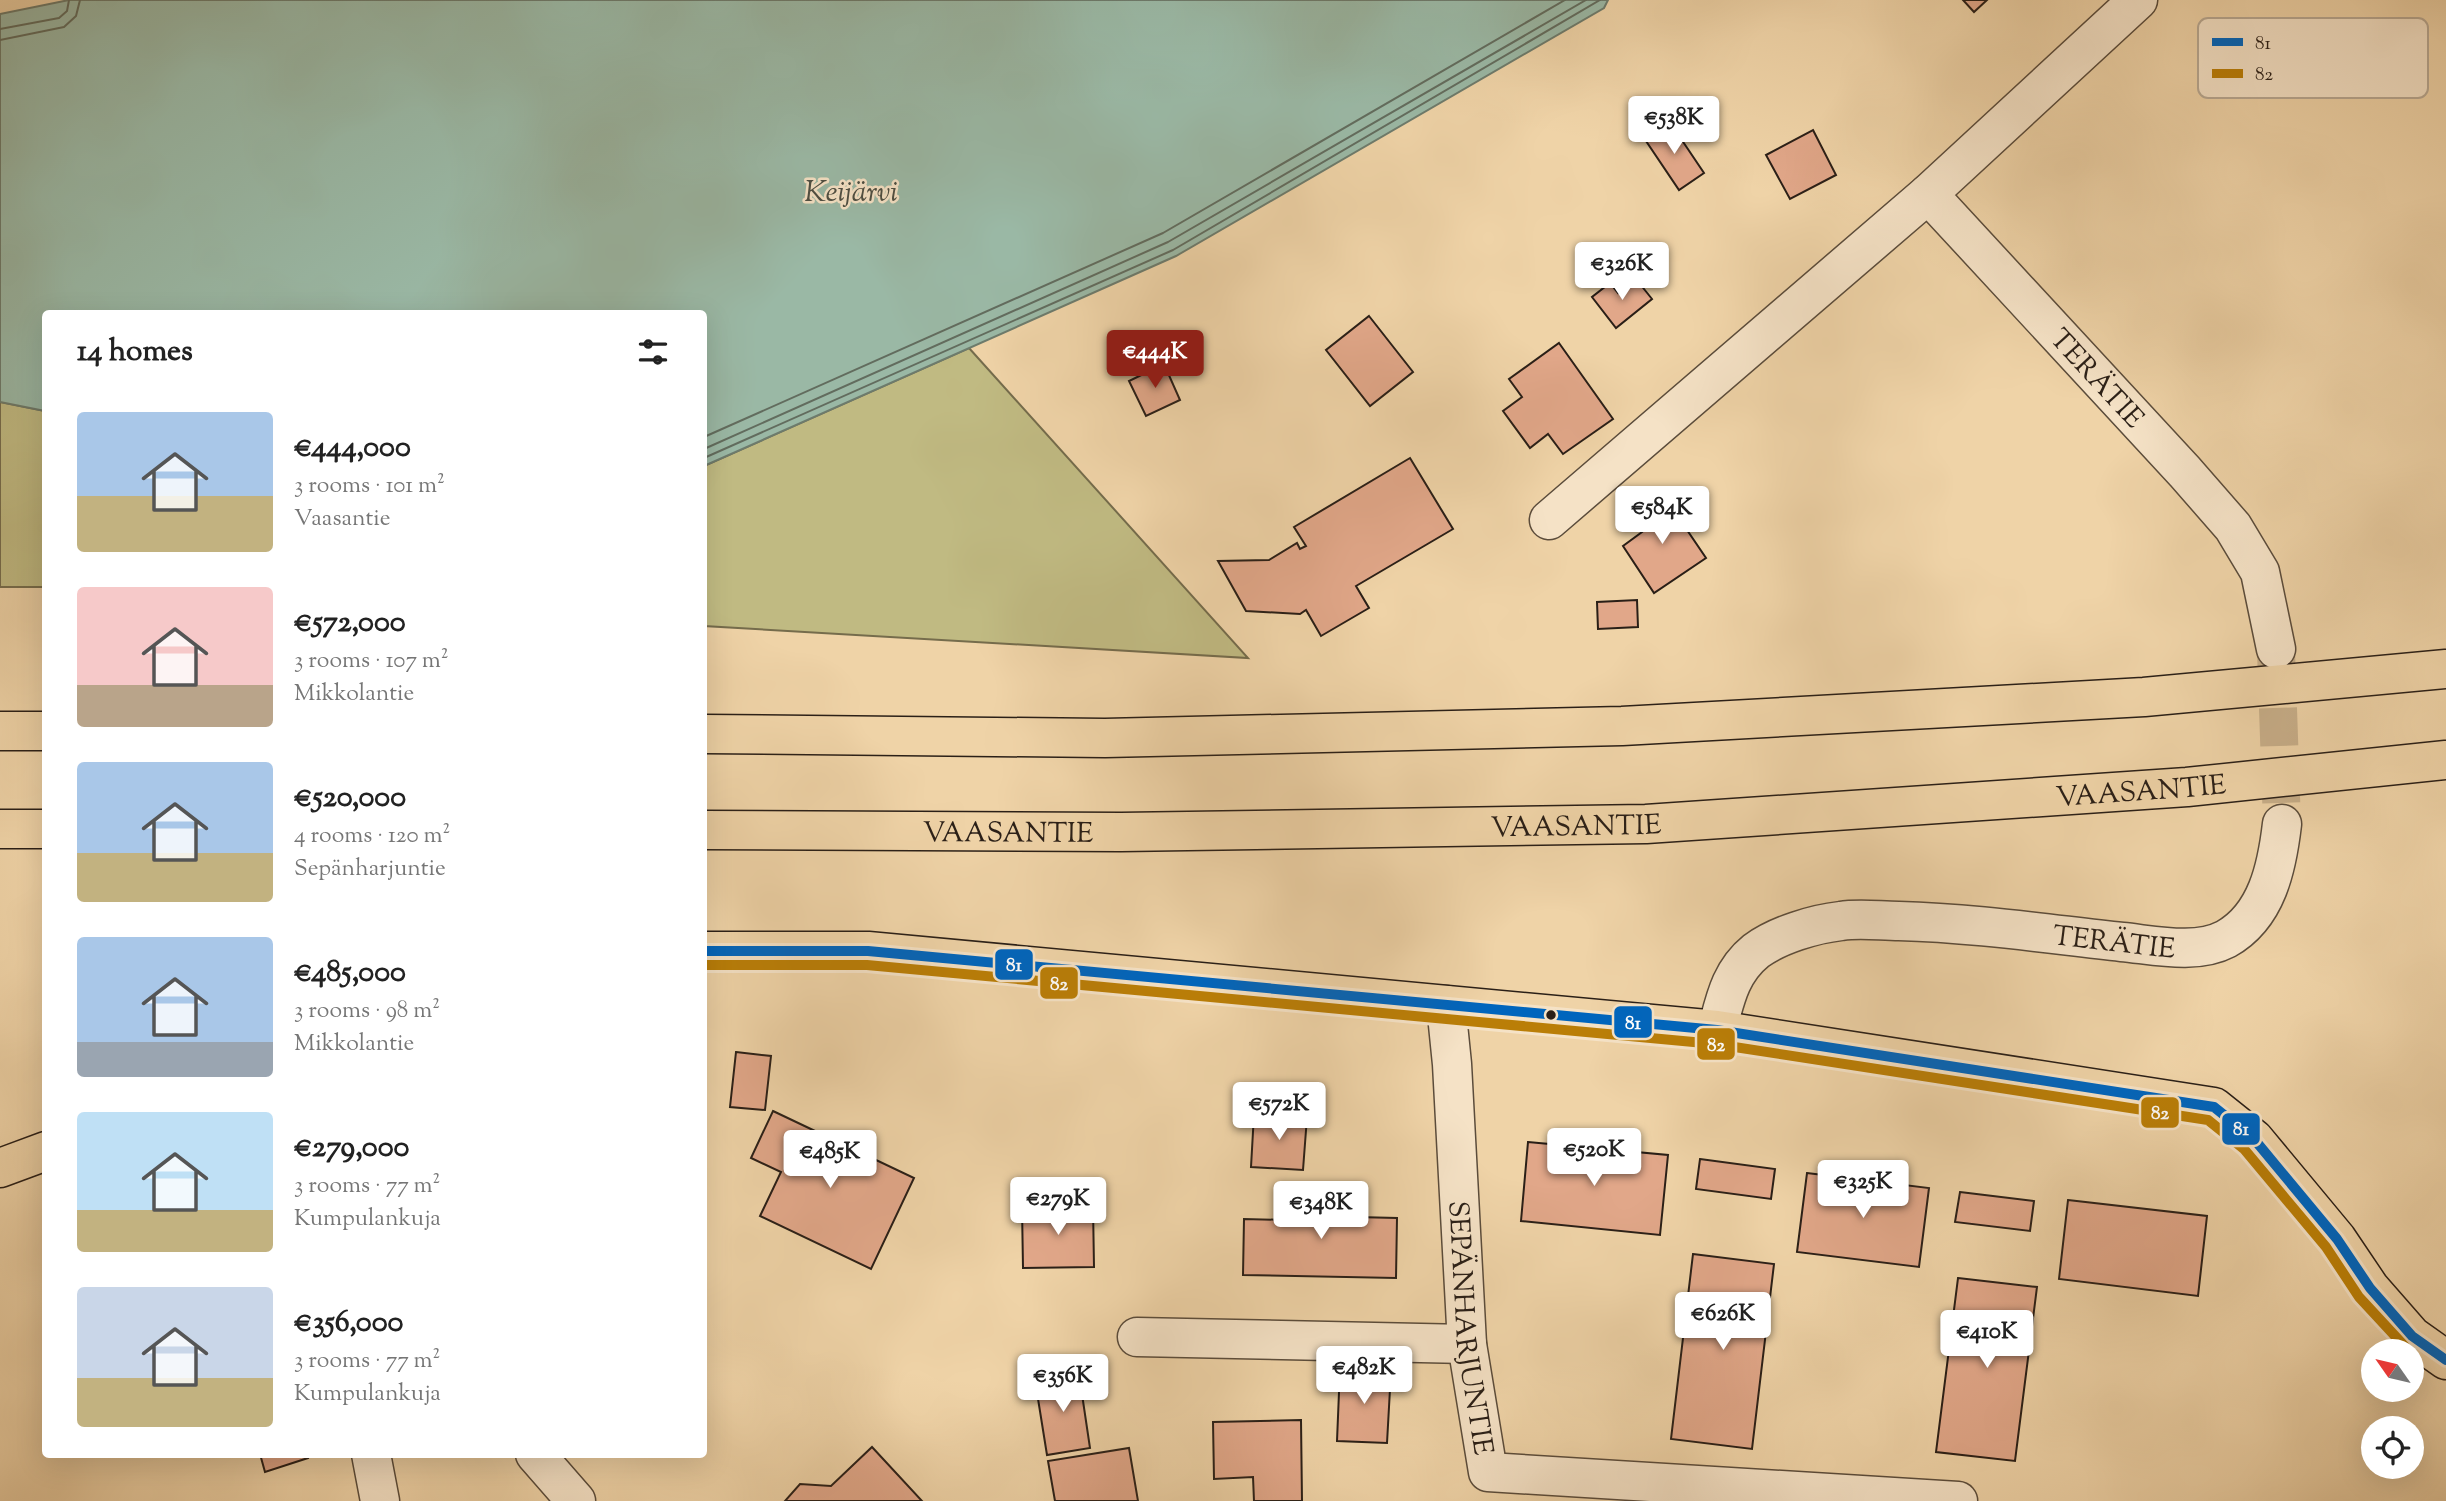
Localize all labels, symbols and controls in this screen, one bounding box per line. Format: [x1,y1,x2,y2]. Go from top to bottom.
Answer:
legend [2198,18,2428,98]
text: 81 [2255,31,2272,58]
text: 82 [2255,62,2273,89]
pin: €538K [1625,96,1723,156]
text: €538K [1644,102,1704,135]
water label: Keijärvi [804,172,898,215]
pin: €326K [1573,243,1671,302]
text: €326K [1591,248,1653,281]
street label: TERÄTIE [2039,321,2152,438]
pin: €444K [1106,330,1204,390]
text: 14 homes [77,331,193,374]
icon: filters [634,333,672,371]
text: €444K [1123,336,1187,369]
text: €444,000 [294,427,411,470]
icon: home [133,440,217,524]
text: 3 rooms · 101 m² [294,470,445,503]
pin: €584K [1613,486,1711,546]
text: €584K [1631,492,1693,525]
text: Vaasantie [294,503,390,536]
text: €572,000 [294,602,406,645]
icon: home [133,615,217,699]
text: 3 rooms · 107 m² [294,645,449,678]
text: Mikkolantie [294,678,414,711]
street label: VAASANTIE [2055,766,2228,819]
text: €520,000 [294,777,406,820]
icon: home [133,790,217,874]
street label: VAASANTIE [1490,806,1663,849]
street label: VAASANTIE [923,814,1093,855]
text: 4 rooms · 120 m² [294,820,450,853]
text: Sepänharjuntie [294,853,446,886]
street label: TERÄTIE [2050,917,2177,971]
line badge: 81 [994,948,1034,981]
text: €485,000 [294,952,406,995]
text: 81 [1006,953,1023,980]
icon: home [133,965,217,1049]
line badge: 82 [1039,966,1079,1000]
text: 82 [1050,972,1068,999]
text: 3 rooms · 98 m² [294,995,440,1028]
line badge: 81 [1613,1005,1653,1039]
unlabelled marker [1544,1008,1558,1022]
text: 81 [1625,1011,1642,1038]
line badge: 82 [1696,1027,1736,1061]
text: Mikkolantie [294,1028,414,1061]
text: 82 [1707,1033,1725,1060]
pin: €572K [1230,1082,1328,1142]
text: €572K [1249,1088,1309,1121]
line badge: 82 [2140,1096,2180,1129]
text: 82 [2151,1101,2169,1128]
line badge: 81 [2221,1112,2261,1146]
text: 81 [2233,1117,2250,1144]
text: €279,000 [294,1127,409,1170]
pin: €520K [1545,1128,1643,1188]
pin: €485K [781,1130,879,1190]
text: €520K [1563,1134,1625,1167]
text: €485K [800,1136,860,1169]
icon: home [133,1140,217,1224]
pin: €325K [1814,1160,1912,1220]
text: €325K [1834,1166,1892,1199]
text: 3 rooms · 77 m² [294,1170,440,1203]
pin: €279K [1009,1178,1107,1237]
pin: €348K [1272,1182,1370,1241]
text: €279K [1026,1183,1090,1216]
text: €348K [1289,1187,1353,1220]
street label: SEPÄNHARJUNTIE [1436,1200,1502,1458]
text: Kumpulankuja [294,1203,441,1236]
pin: €626K [1674,1292,1772,1352]
text: €626K [1691,1298,1755,1331]
text: €356,000 [294,1302,403,1345]
pin: €410K [1938,1310,2036,1370]
icon: home [133,1315,217,1399]
text: €410K [1956,1316,2018,1349]
north arrow [2361,1339,2424,1402]
map controls [2361,1339,2424,1479]
text: 3 rooms · 77 m² [294,1345,440,1378]
pin: €482K [1315,1346,1413,1406]
text: €482K [1332,1352,1396,1385]
pin: €356K [1014,1354,1112,1414]
text: €356K [1033,1360,1093,1393]
text: Kumpulankuja [294,1378,441,1411]
button: locate [2361,1416,2424,1479]

